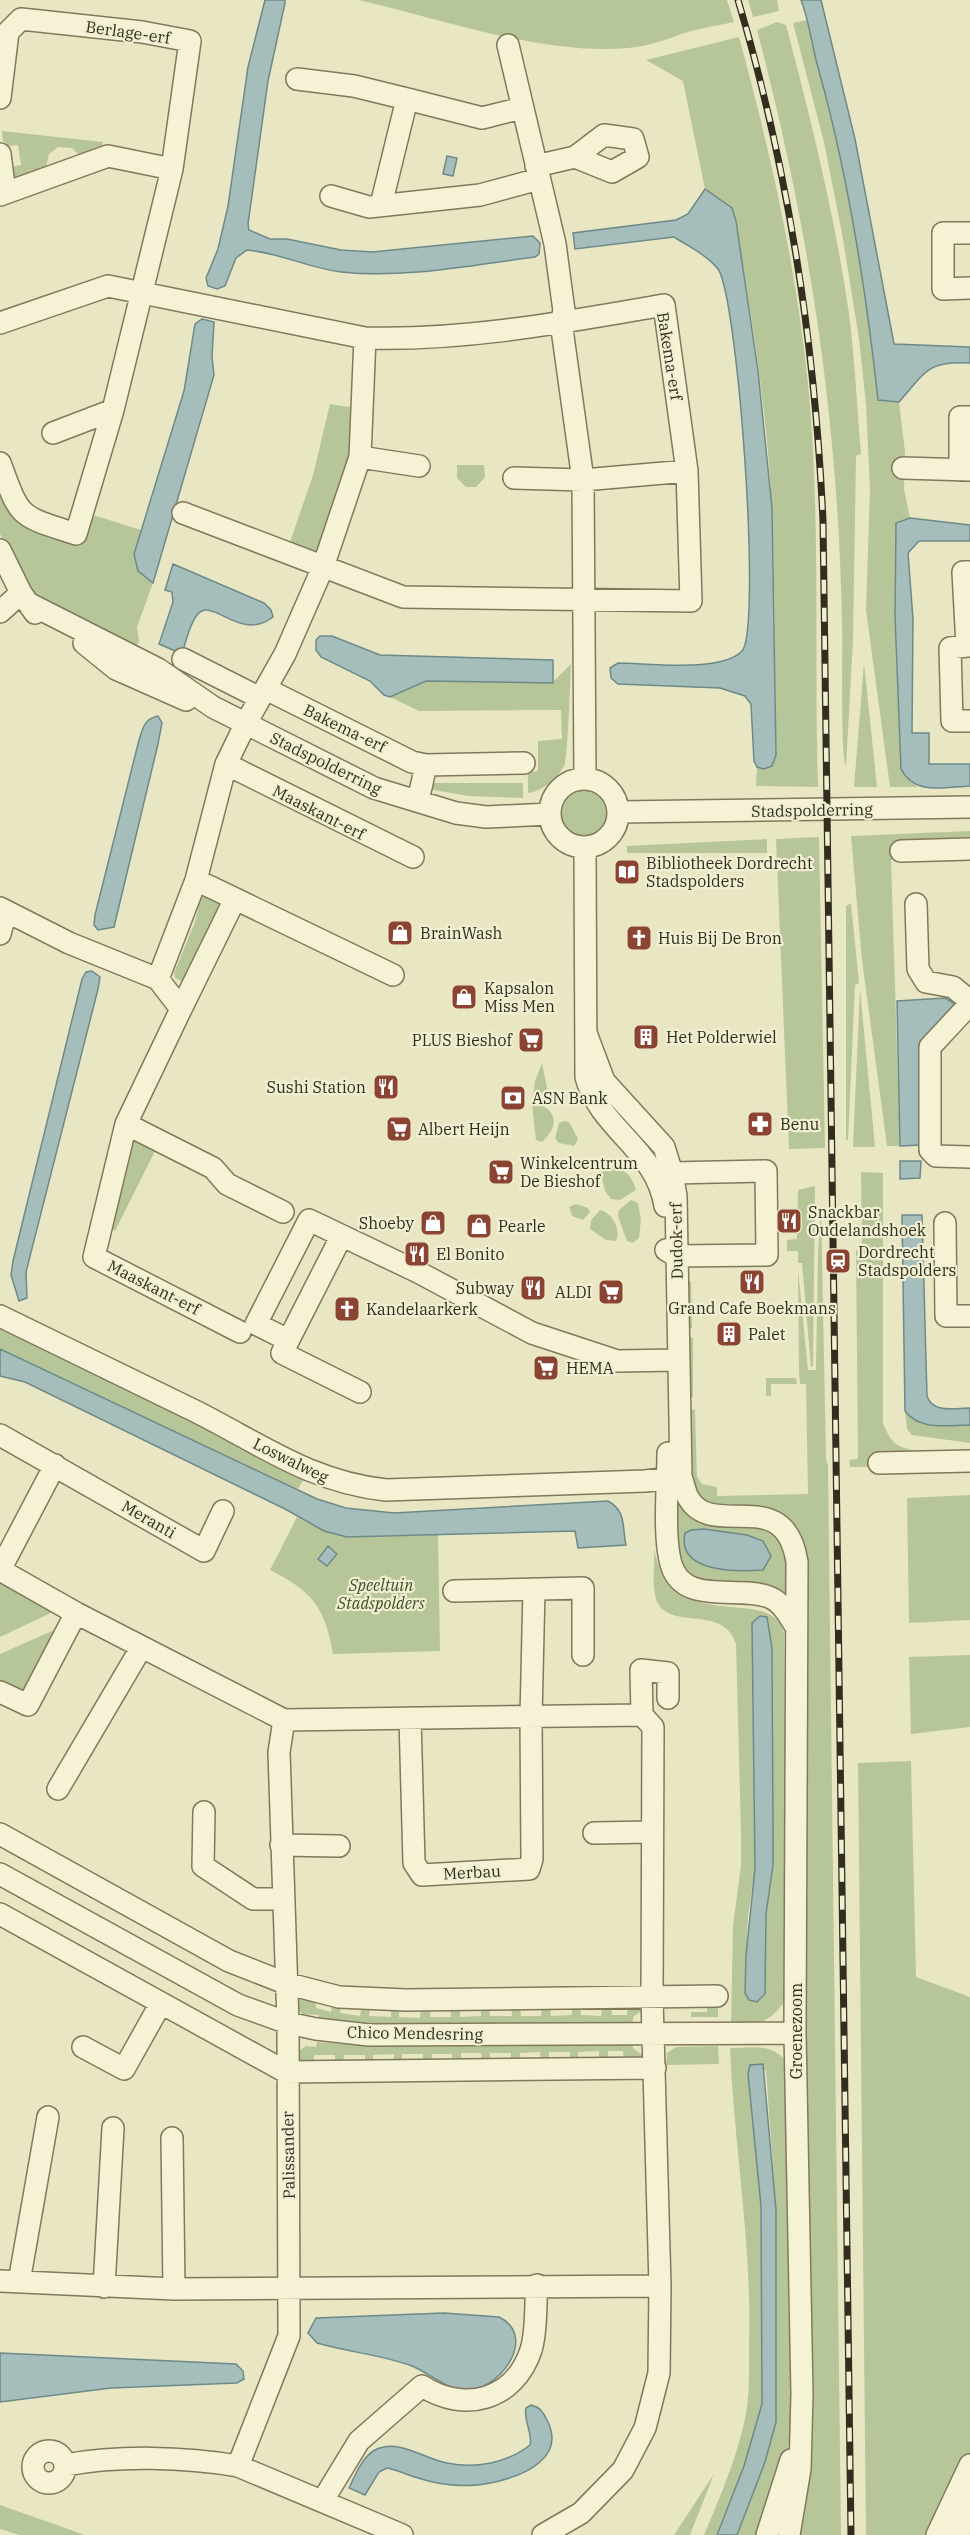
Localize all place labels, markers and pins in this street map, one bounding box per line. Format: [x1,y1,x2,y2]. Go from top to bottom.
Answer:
place label: Bibliotheek Dordrecht Stadspolders [646,853,813,891]
library icon: Bibliotheek Dordrecht Stadspolders [612,857,642,887]
shop icon: BrainWash [385,918,415,948]
place label: BrainWash [420,923,502,943]
church icon: Huis Bij De Bron [624,923,654,953]
place label: Huis Bij De Bron [658,928,782,948]
place label: Kapsalon Miss Men [484,978,555,1016]
shop icon: Kapsalon Miss Men [449,982,479,1012]
building icon: Het Polderwiel [631,1022,661,1052]
supermarket icon: PLUS Bieshof [516,1025,546,1055]
place label: Het Polderwiel [666,1027,777,1047]
place label: PLUS Bieshof [412,1030,514,1050]
restaurant icon: Sushi Station [371,1072,401,1102]
place label: Sushi Station [267,1077,366,1097]
bank icon: ASN Bank [498,1083,528,1113]
place label: ASN Bank [532,1088,608,1108]
pharmacy icon: Benu [745,1109,775,1139]
supermarket icon: Albert Heijn [384,1114,414,1144]
place label: Benu [780,1114,820,1134]
place label: Albert Heijn [418,1119,510,1139]
place label: Winkelcentrum De Bieshof [520,1153,638,1191]
supermarket icon: Winkelcentrum De Bieshof [486,1157,516,1187]
place label: Snackbar Oudelandshoek [808,1202,927,1240]
restaurant icon: Snackbar Oudelandshoek [774,1206,804,1236]
shop icon: Shoeby [418,1208,448,1238]
shop icon: Pearle [464,1211,494,1241]
place label: Shoeby [359,1213,414,1233]
place label: Pearle [498,1216,546,1236]
restaurant icon: El Bonito [402,1239,432,1269]
place label: Dordrecht Stadspolders [858,1242,956,1280]
place label: El Bonito [436,1244,504,1264]
station icon: Dordrecht Stadspolders [823,1246,853,1276]
restaurant icon: Grand Cafe Boekmans [737,1267,767,1297]
restaurant icon: Subway [518,1273,548,1303]
supermarket icon: ALDI [596,1277,626,1307]
place label: Subway [456,1278,514,1298]
place label: ALDI [555,1282,592,1302]
church icon: Kandelaarkerk [332,1294,362,1324]
place label: Grand Cafe Boekmans [668,1298,836,1318]
place label: Kandelaarkerk [366,1299,478,1319]
building icon: Palet [714,1319,744,1349]
place label: Palet [748,1324,786,1344]
supermarket icon: HEMA [531,1353,561,1383]
place label: HEMA [566,1358,614,1378]

